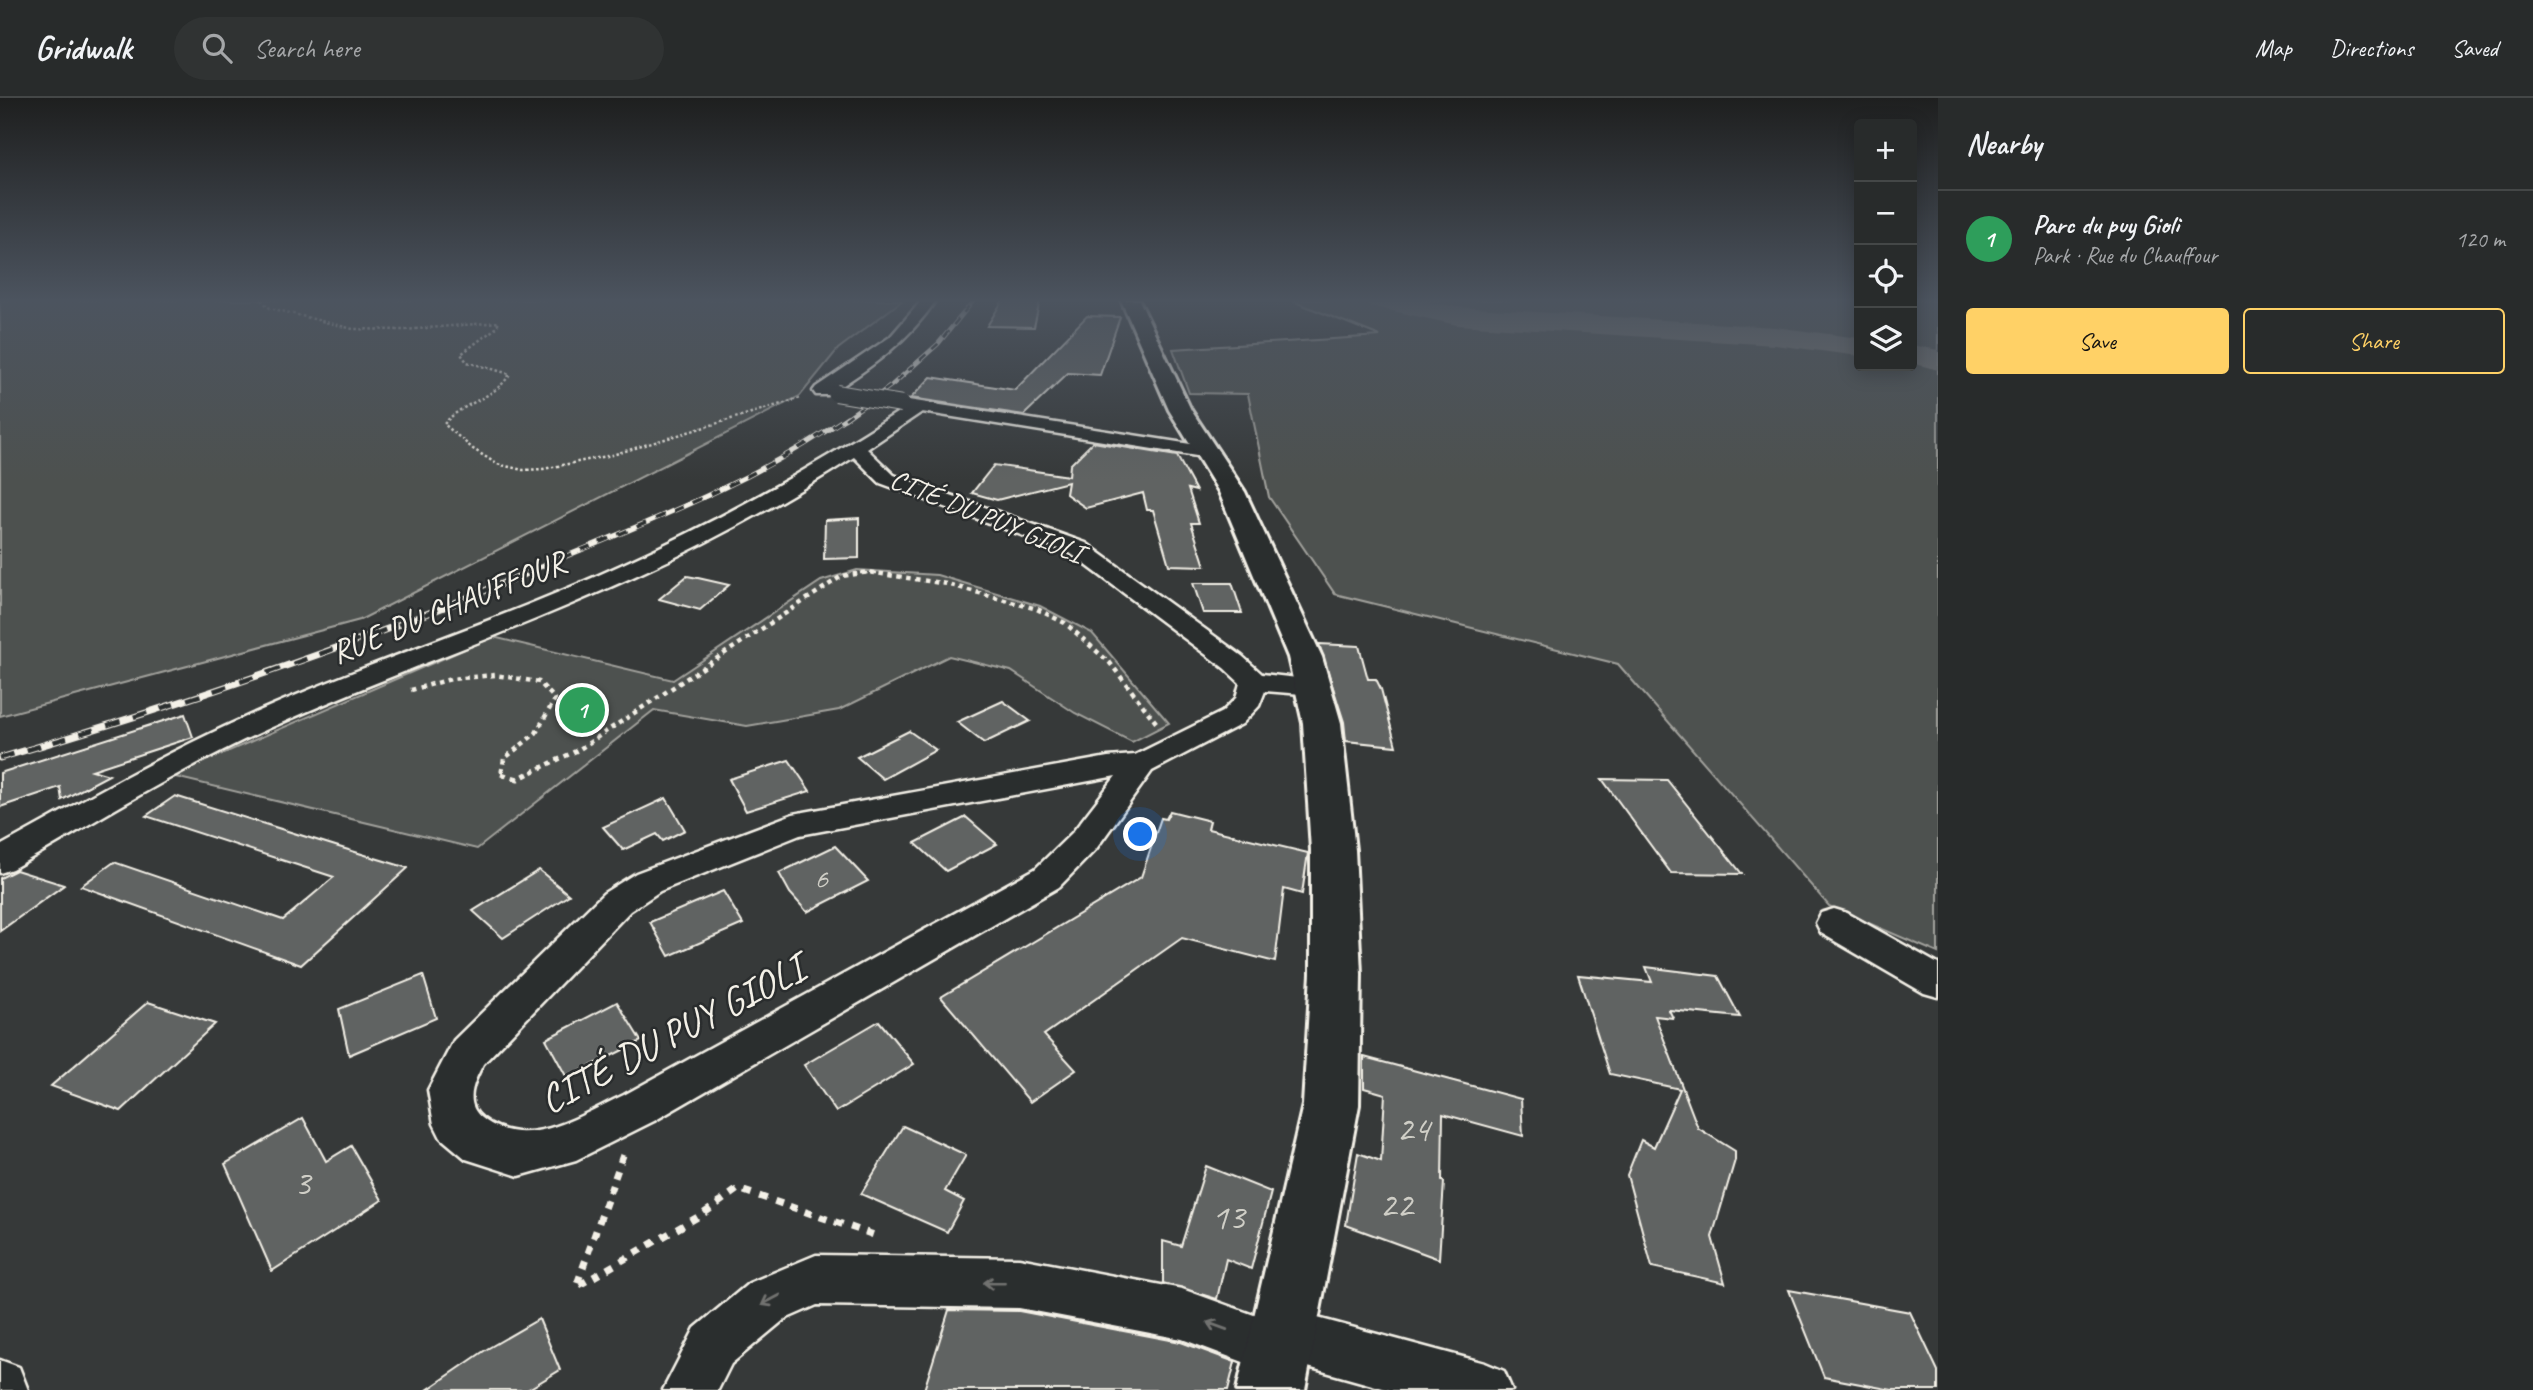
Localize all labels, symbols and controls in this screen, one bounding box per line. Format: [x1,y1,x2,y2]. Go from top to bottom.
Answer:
search box [174,17,664,80]
text: Gridwalk [35,27,132,69]
icon: search [198,29,236,67]
text: Search here [254,32,360,65]
text: Map [2255,33,2292,63]
text: Directions [2330,33,2413,63]
text: Saved [2451,33,2498,63]
map controls [1854,119,1917,371]
button: + [1854,119,1917,182]
text: Nearby [1966,125,2042,163]
button: − [1854,182,1917,245]
text: Parc du puy Gioli [2033,208,2179,241]
text: 1 [1984,225,1994,254]
text: 120 m [2456,225,2505,254]
text: Park · Rue du Chauffour [2033,241,2218,270]
button: locate [1854,245,1917,308]
button: layers [1854,308,1917,371]
button: Save [1966,308,2229,374]
button: Share [2243,308,2505,374]
street label: CITÉ DU PUY GIOLI [885,461,1094,573]
street label: RUE DU CHAUFFOUR [325,539,575,673]
pin: 1 [559,684,605,736]
your location [1123,817,1157,851]
house number: 6 [814,859,829,897]
street label: CITÉ DU PUY GIOLI [531,939,820,1125]
house number: 24 [1396,1105,1433,1152]
house number: 3 [294,1159,313,1206]
house number: 22 [1379,1181,1416,1228]
house number: 13 [1211,1193,1247,1240]
one-way arrow [983,1276,1006,1290]
one-way arrow [761,1294,782,1307]
one-way arrow [1206,1319,1228,1331]

